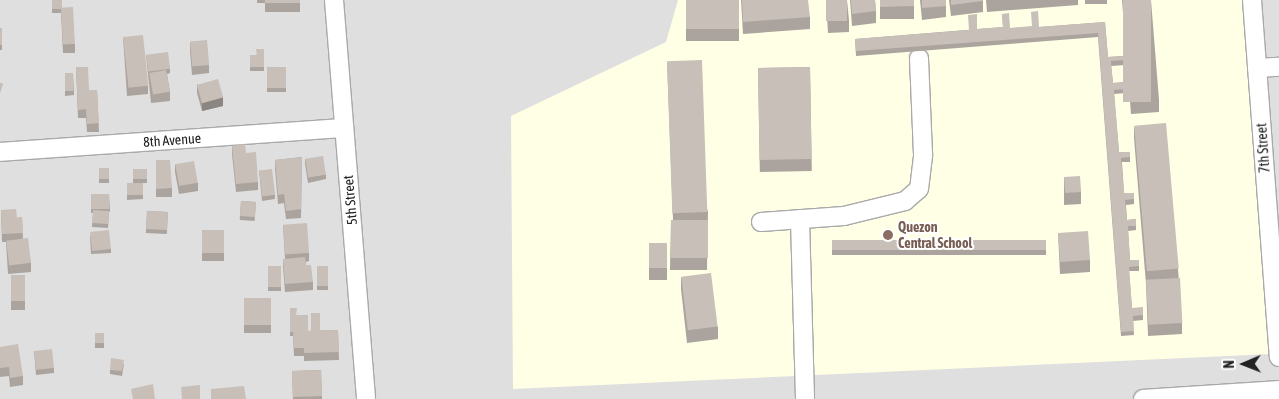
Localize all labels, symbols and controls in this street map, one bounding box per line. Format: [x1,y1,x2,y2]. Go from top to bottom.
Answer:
street label: 7th Street [1253,122,1273,174]
street label: 8th Avenue [142,130,202,150]
street label: 5th Street [339,174,361,226]
place label: Quezon Central School [898,219,972,252]
marker: Quezon Central School [882,229,894,241]
north arrow [1219,339,1269,389]
text: N [1221,360,1237,369]

